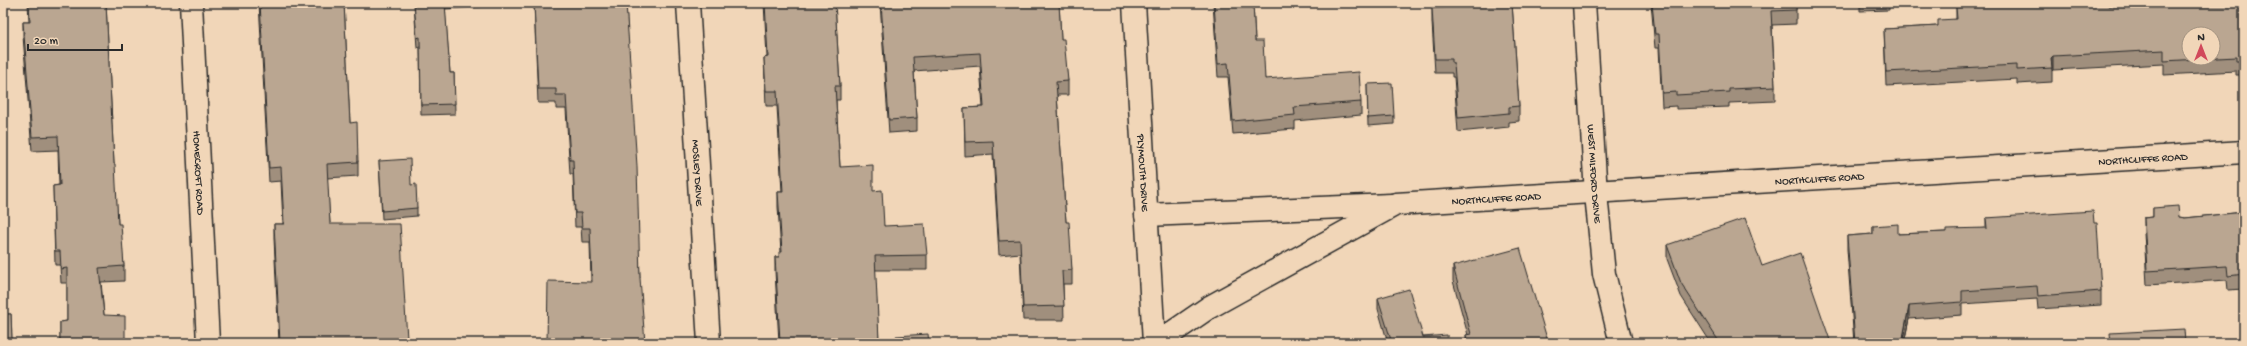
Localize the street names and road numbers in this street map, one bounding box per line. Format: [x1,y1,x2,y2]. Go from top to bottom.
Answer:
street label: WEST MILFORD DRIVE [1584,124,1603,225]
street label: HOMECROFT ROAD [189,130,206,216]
street label: PLYMOUTH DRIVE [1134,133,1150,213]
street label: MOSLEY DRIVE [688,139,705,208]
street label: NORTHCLIFFE ROAD [2098,151,2189,169]
street label: NORTHCLIFFE ROAD [1775,171,1866,189]
street label: NORTHCLIFFE ROAD [1451,191,1542,209]

